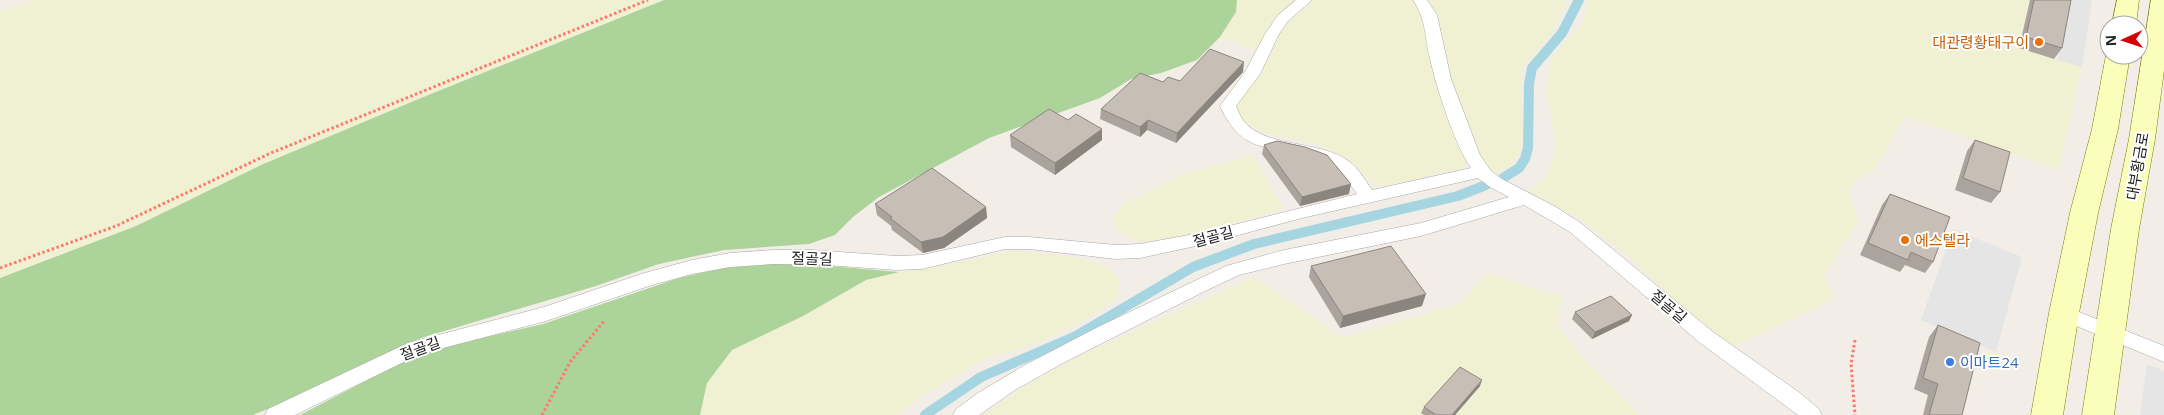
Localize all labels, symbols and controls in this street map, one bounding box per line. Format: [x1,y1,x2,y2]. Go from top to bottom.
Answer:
north arrow [2099,15,2149,65]
place label: 대관령황태구이 [1932,32,2029,52]
text: N [2101,35,2120,47]
marker: 대관령황태구이 [2033,36,2045,48]
street label: 대부황금로 [2121,130,2153,202]
street label: 절골길 [1190,221,1236,251]
place label: 에스텔라 [1915,230,1970,250]
marker: 에스텔라 [1899,234,1911,246]
street label: 절골길 [791,247,833,269]
street label: 절골길 [1647,285,1691,327]
street label: 절골길 [397,332,443,364]
place label: 이마트24 [1960,352,2019,372]
marker: 이마트24 [1944,356,1956,368]

